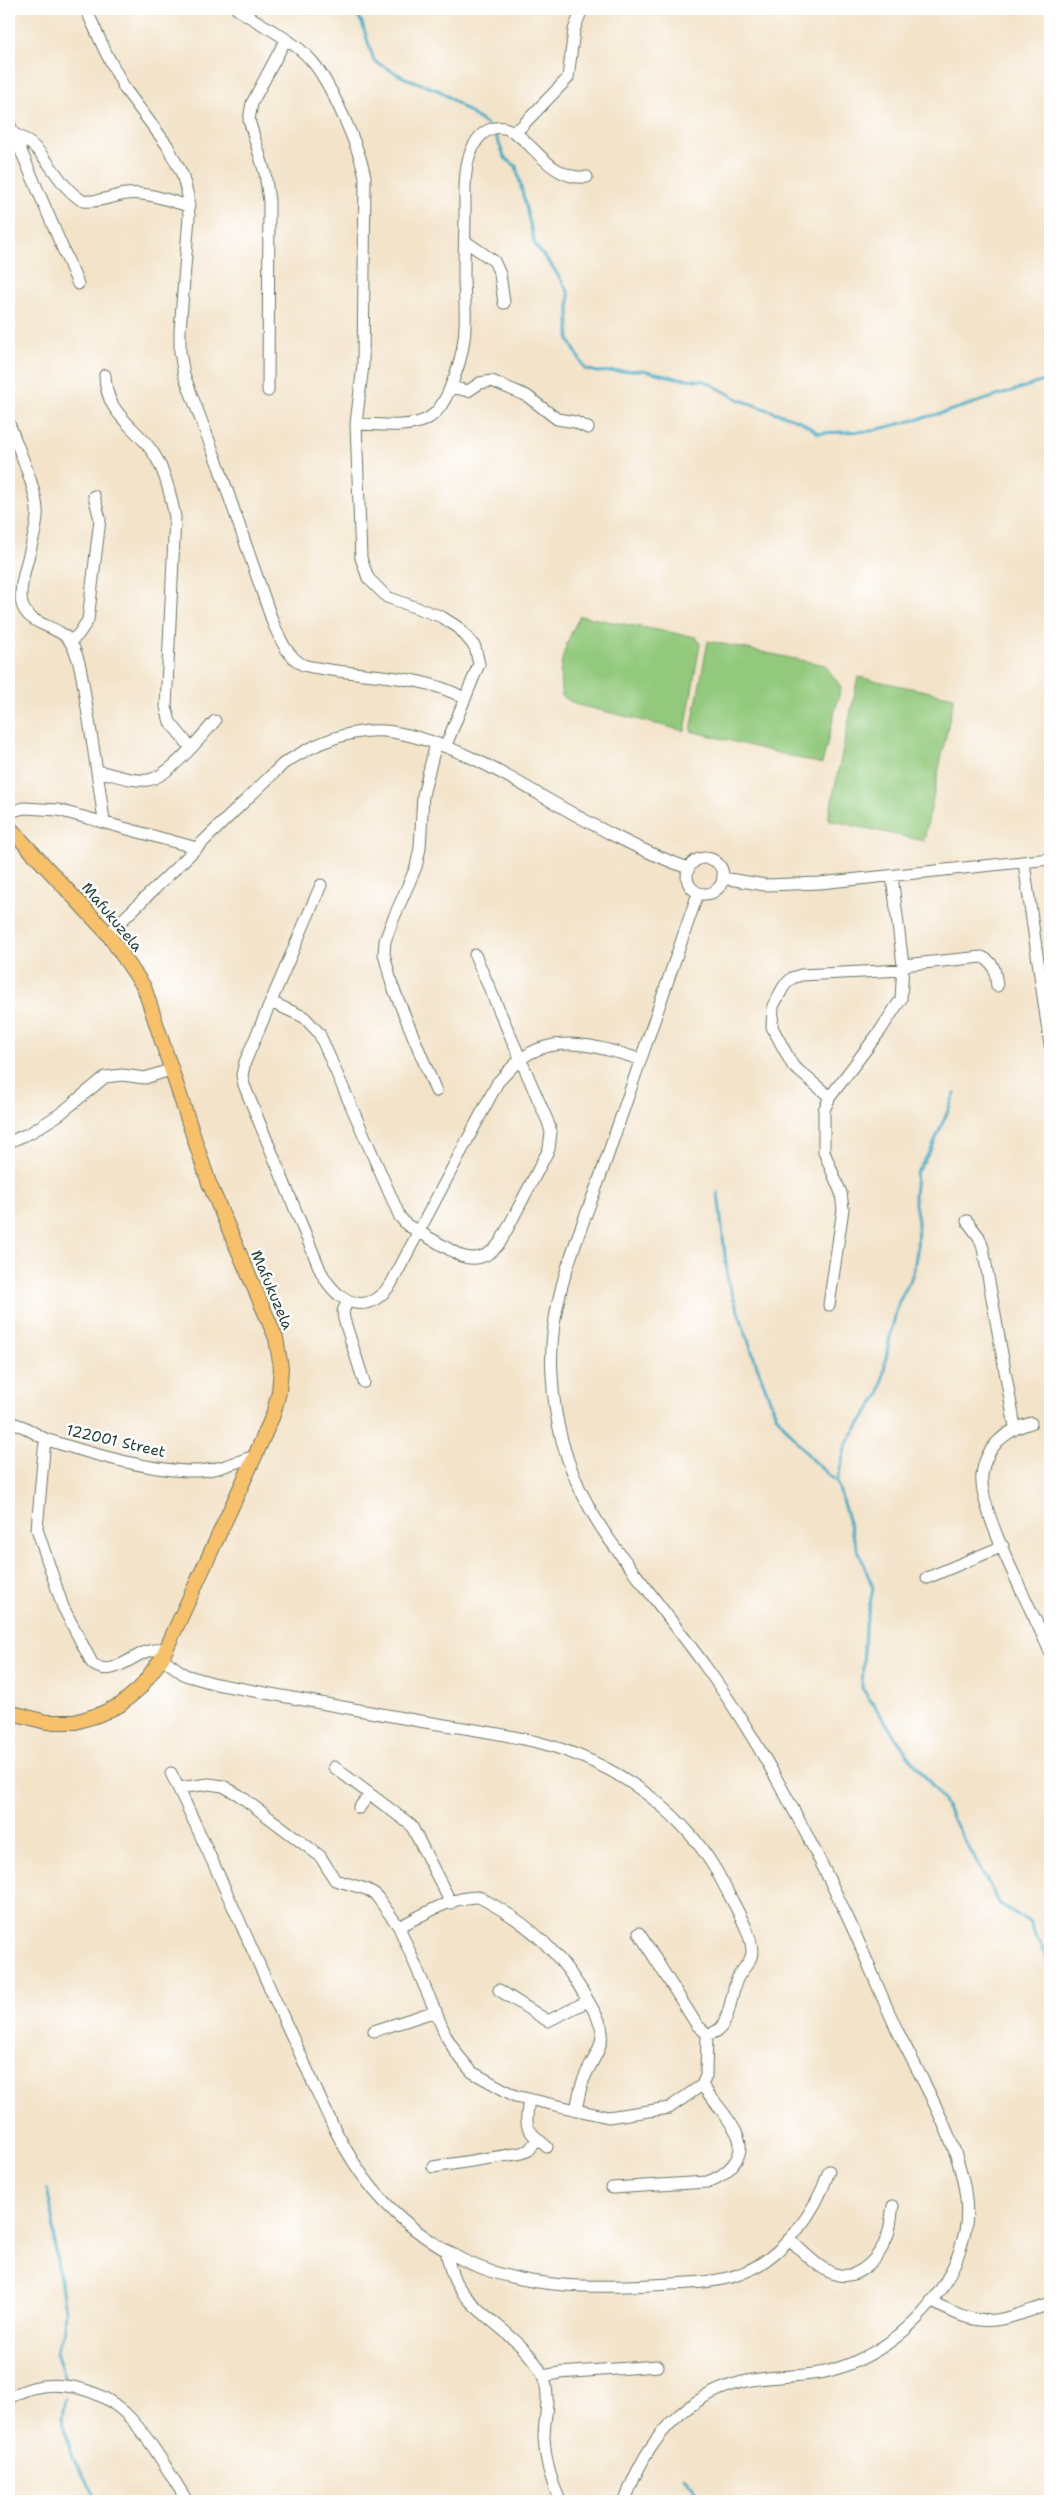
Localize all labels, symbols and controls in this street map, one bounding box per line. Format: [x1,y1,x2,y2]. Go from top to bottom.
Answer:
street label: Mafukuzela [77,878,147,956]
street label: Mafukuzela [246,1247,298,1333]
street label: 122001 Street [64,1420,168,1462]

